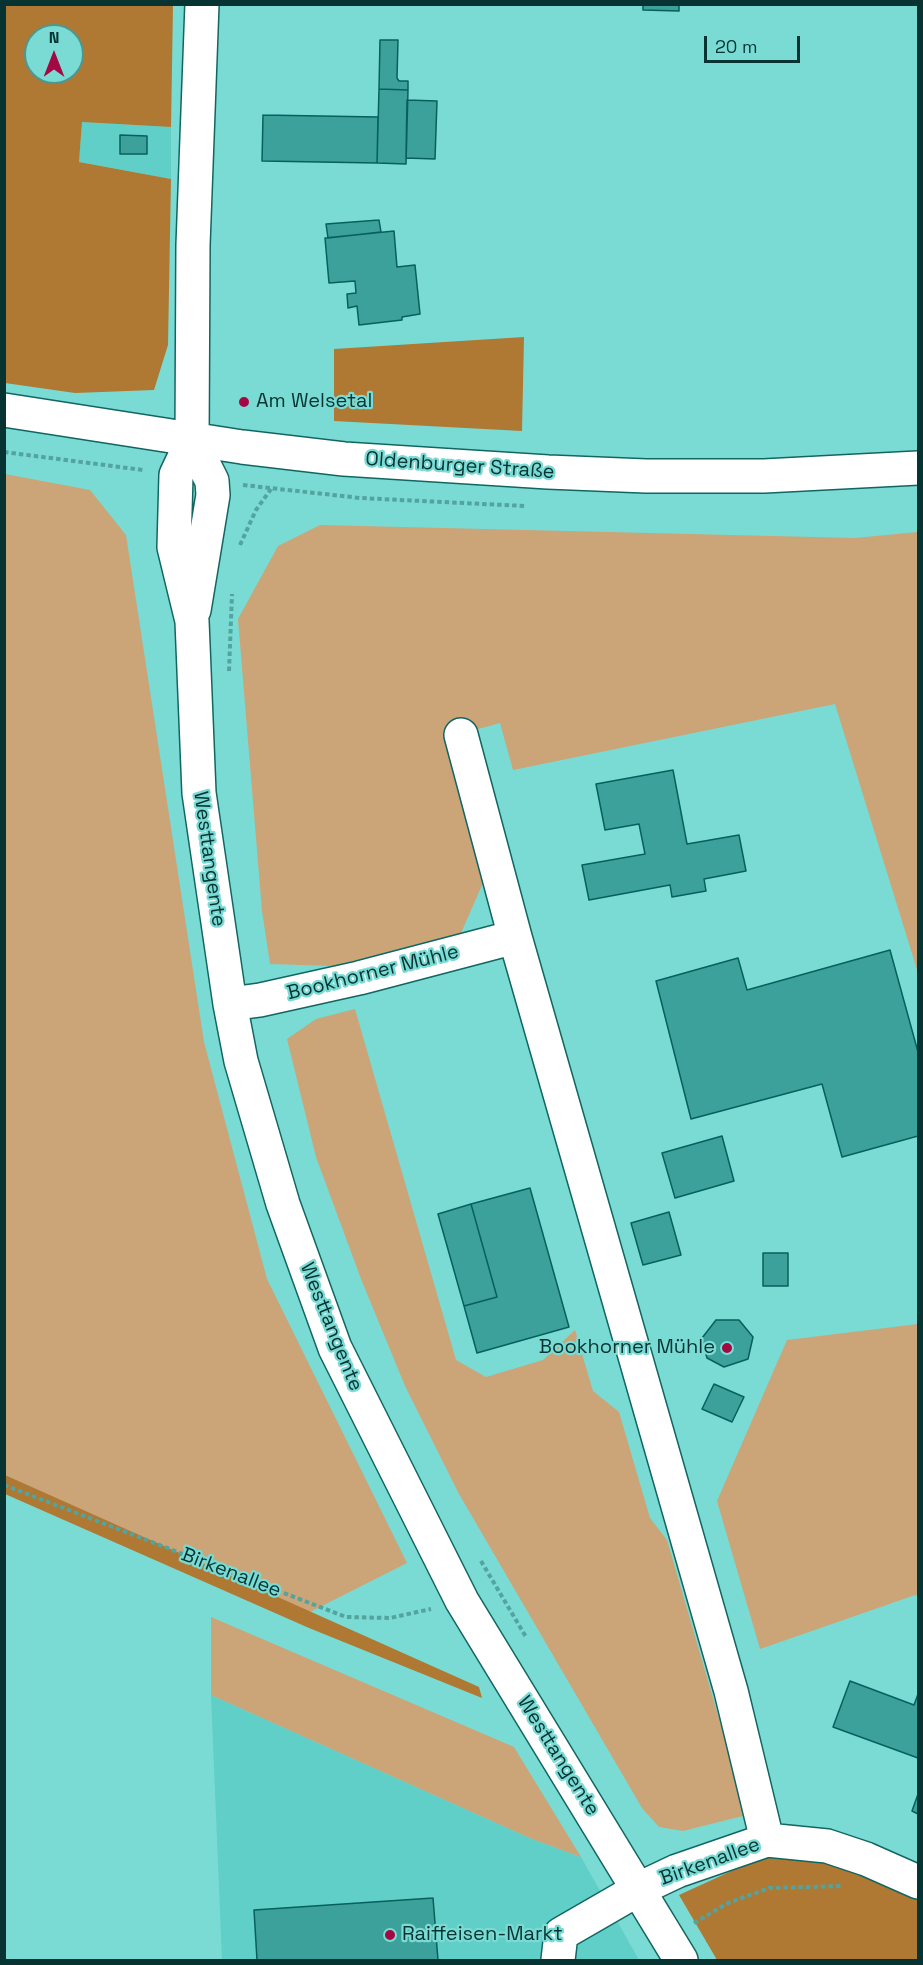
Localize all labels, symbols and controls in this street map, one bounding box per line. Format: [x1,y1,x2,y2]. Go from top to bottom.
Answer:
north arrow [24,24,84,84]
scale bar [707,24,803,62]
text: N [49,27,59,48]
text: 20 m [715,35,758,58]
place label: Am Welsetal [256,390,372,414]
marker: Am Welsetal [237,395,251,409]
street label: Oldenburger Straße [365,447,555,485]
street label: Westtangente [188,790,230,928]
street label: Bookhorner Mühle [285,940,461,1006]
street label: Westtangente [294,1259,368,1395]
place label: Bookhorner Mühle [539,1336,715,1360]
marker: Bookhorner Mühle [720,1341,734,1355]
street label: Birkenallee [178,1543,284,1603]
street label: Westtangente [512,1692,604,1820]
street label: Birkenallee [657,1833,763,1891]
place label: Raiffeisen-Markt [402,1923,563,1947]
marker: Raiffeisen-Markt [383,1928,397,1942]

